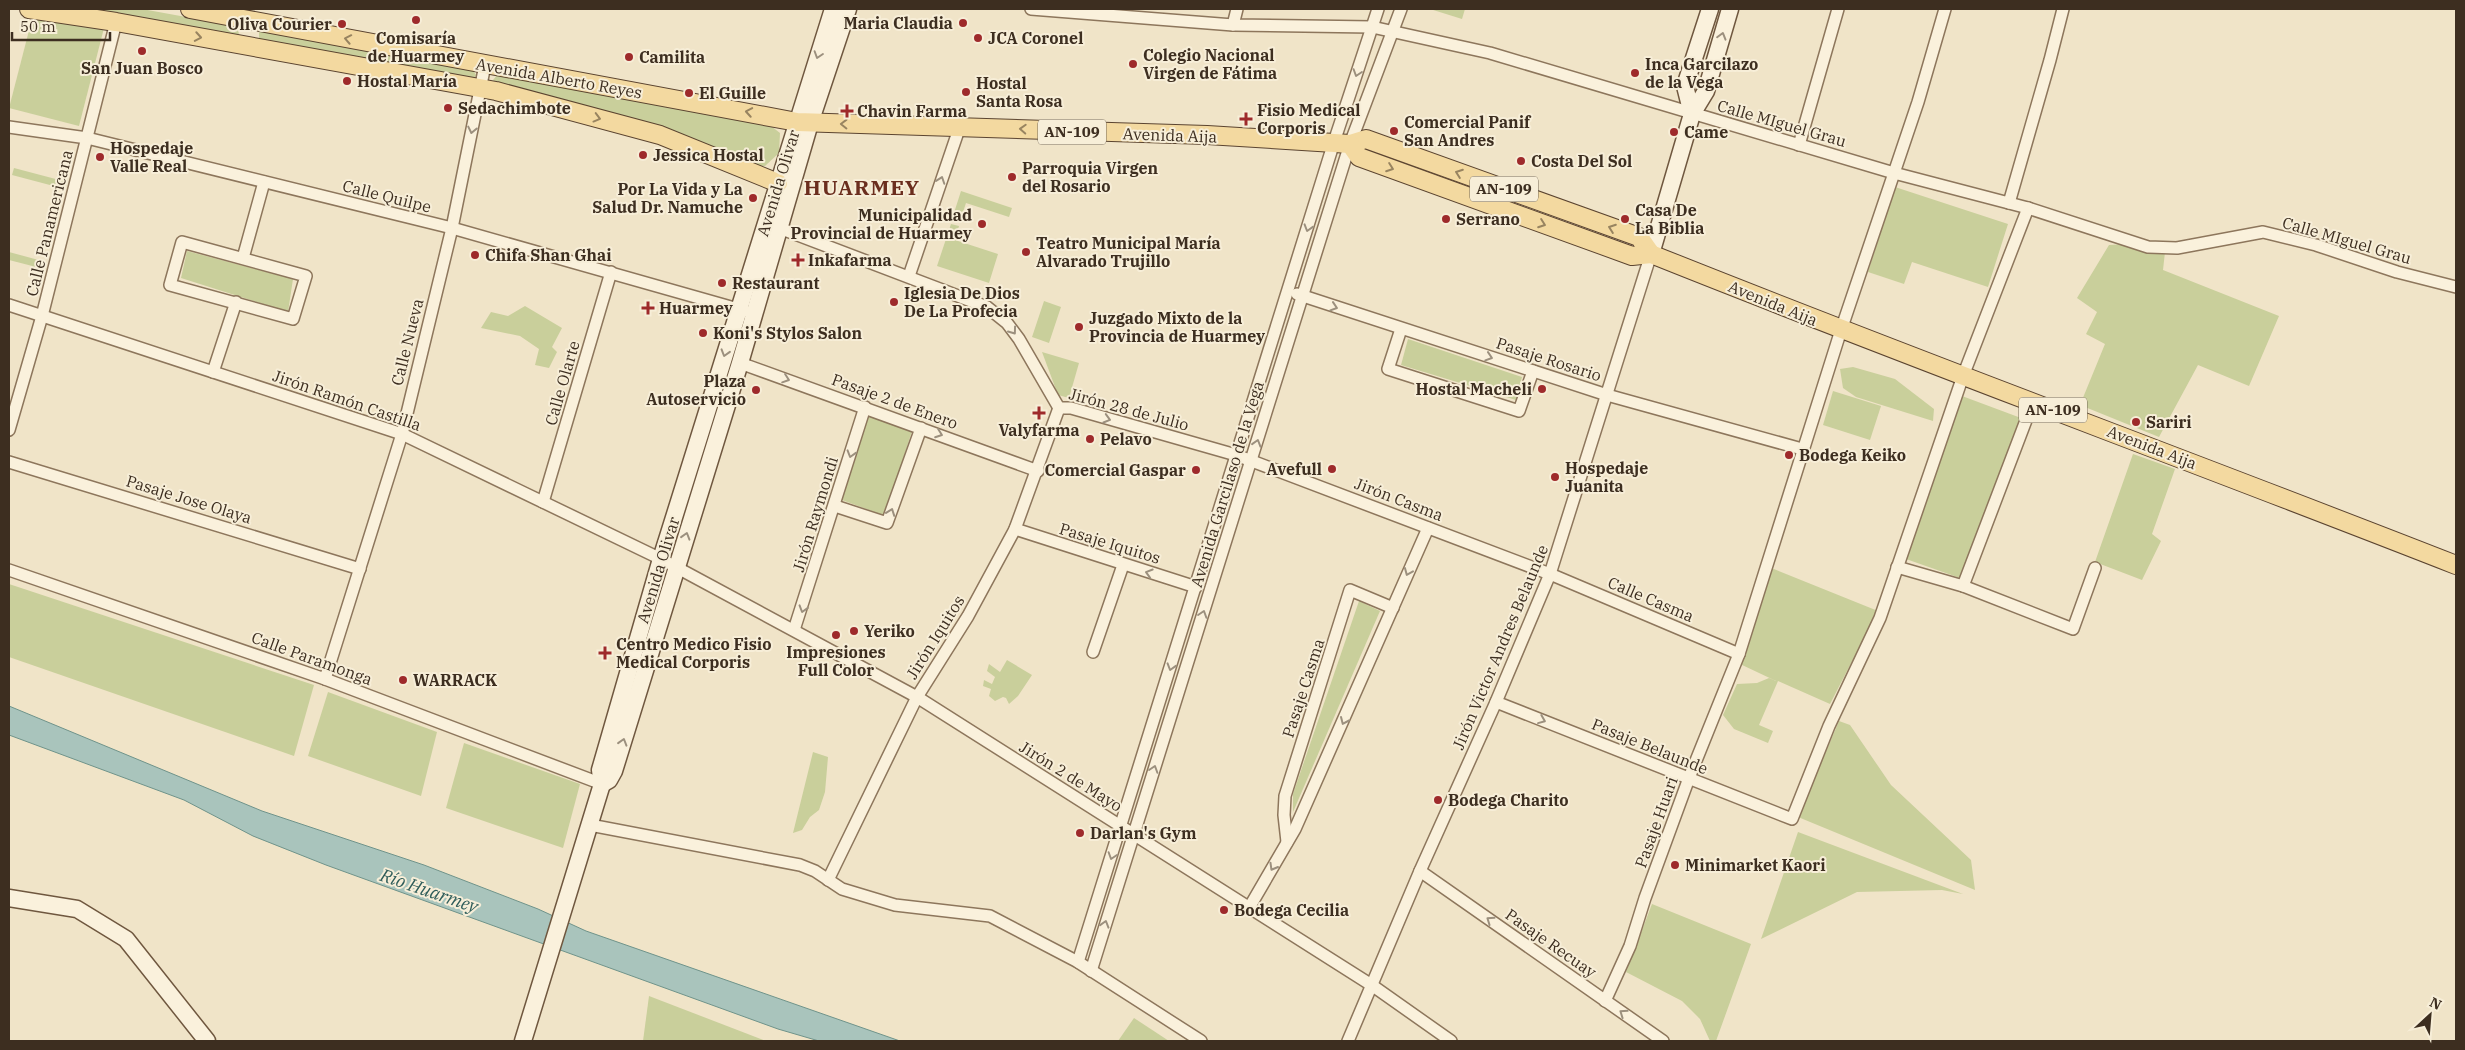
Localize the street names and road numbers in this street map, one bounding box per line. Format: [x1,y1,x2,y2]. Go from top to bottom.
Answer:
street label: Avenida Alberto Reyes [474,54,644,102]
street label: Calle MIguel Grau [1715,95,1849,151]
road number: AN-109 [1038,120,1106,144]
street label: Avenida Aija [1122,123,1218,147]
street label: Avenida Olivar [752,127,804,239]
street label: Calle Panamericana [21,147,77,298]
street label: Calle Quilpe [341,175,433,217]
road number: AN-109 [1470,176,1538,202]
street label: Calle MIguel Grau [2280,212,2414,268]
street label: Avenida Aija [1725,276,1821,330]
street label: Calle Nueva [387,296,428,388]
street label: Pasaje Rosario [1494,333,1604,385]
street label: Calle Olarte [540,338,584,428]
street label: Jirón Ramón Castilla [270,365,424,435]
street label: Pasaje 2 de Enero [829,369,961,433]
street label: Avenida Garcilaso de la Vega [1186,378,1268,590]
street label: Jirón 28 de Julio [1067,383,1191,435]
road number: AN-109 [2019,398,2087,422]
street label: Avenida Aija [2104,421,2200,473]
street label: Jirón Raymondi [788,454,842,574]
street label: Pasaje Jose Olaya [124,470,255,528]
street label: Jirón Casma [1352,473,1446,525]
street label: Avenida Olivar [632,514,684,626]
street label: Pasaje Iquitos [1057,518,1163,568]
street label: Jirón Victor Andres Belaunde [1448,541,1552,753]
street label: Calle Casma [1605,572,1697,626]
street label: Jirón Iquitos [901,591,969,683]
street label: Calle Paramonga [249,627,375,689]
street label: Pasaje Casma [1278,636,1328,740]
street label: Pasaje Belaunde [1589,714,1711,778]
street label: Jirón 2 de Mayo [1016,736,1126,816]
street label: Pasaje Huari [1630,774,1682,870]
street label: Pasaje Recuay [1502,904,1601,982]

